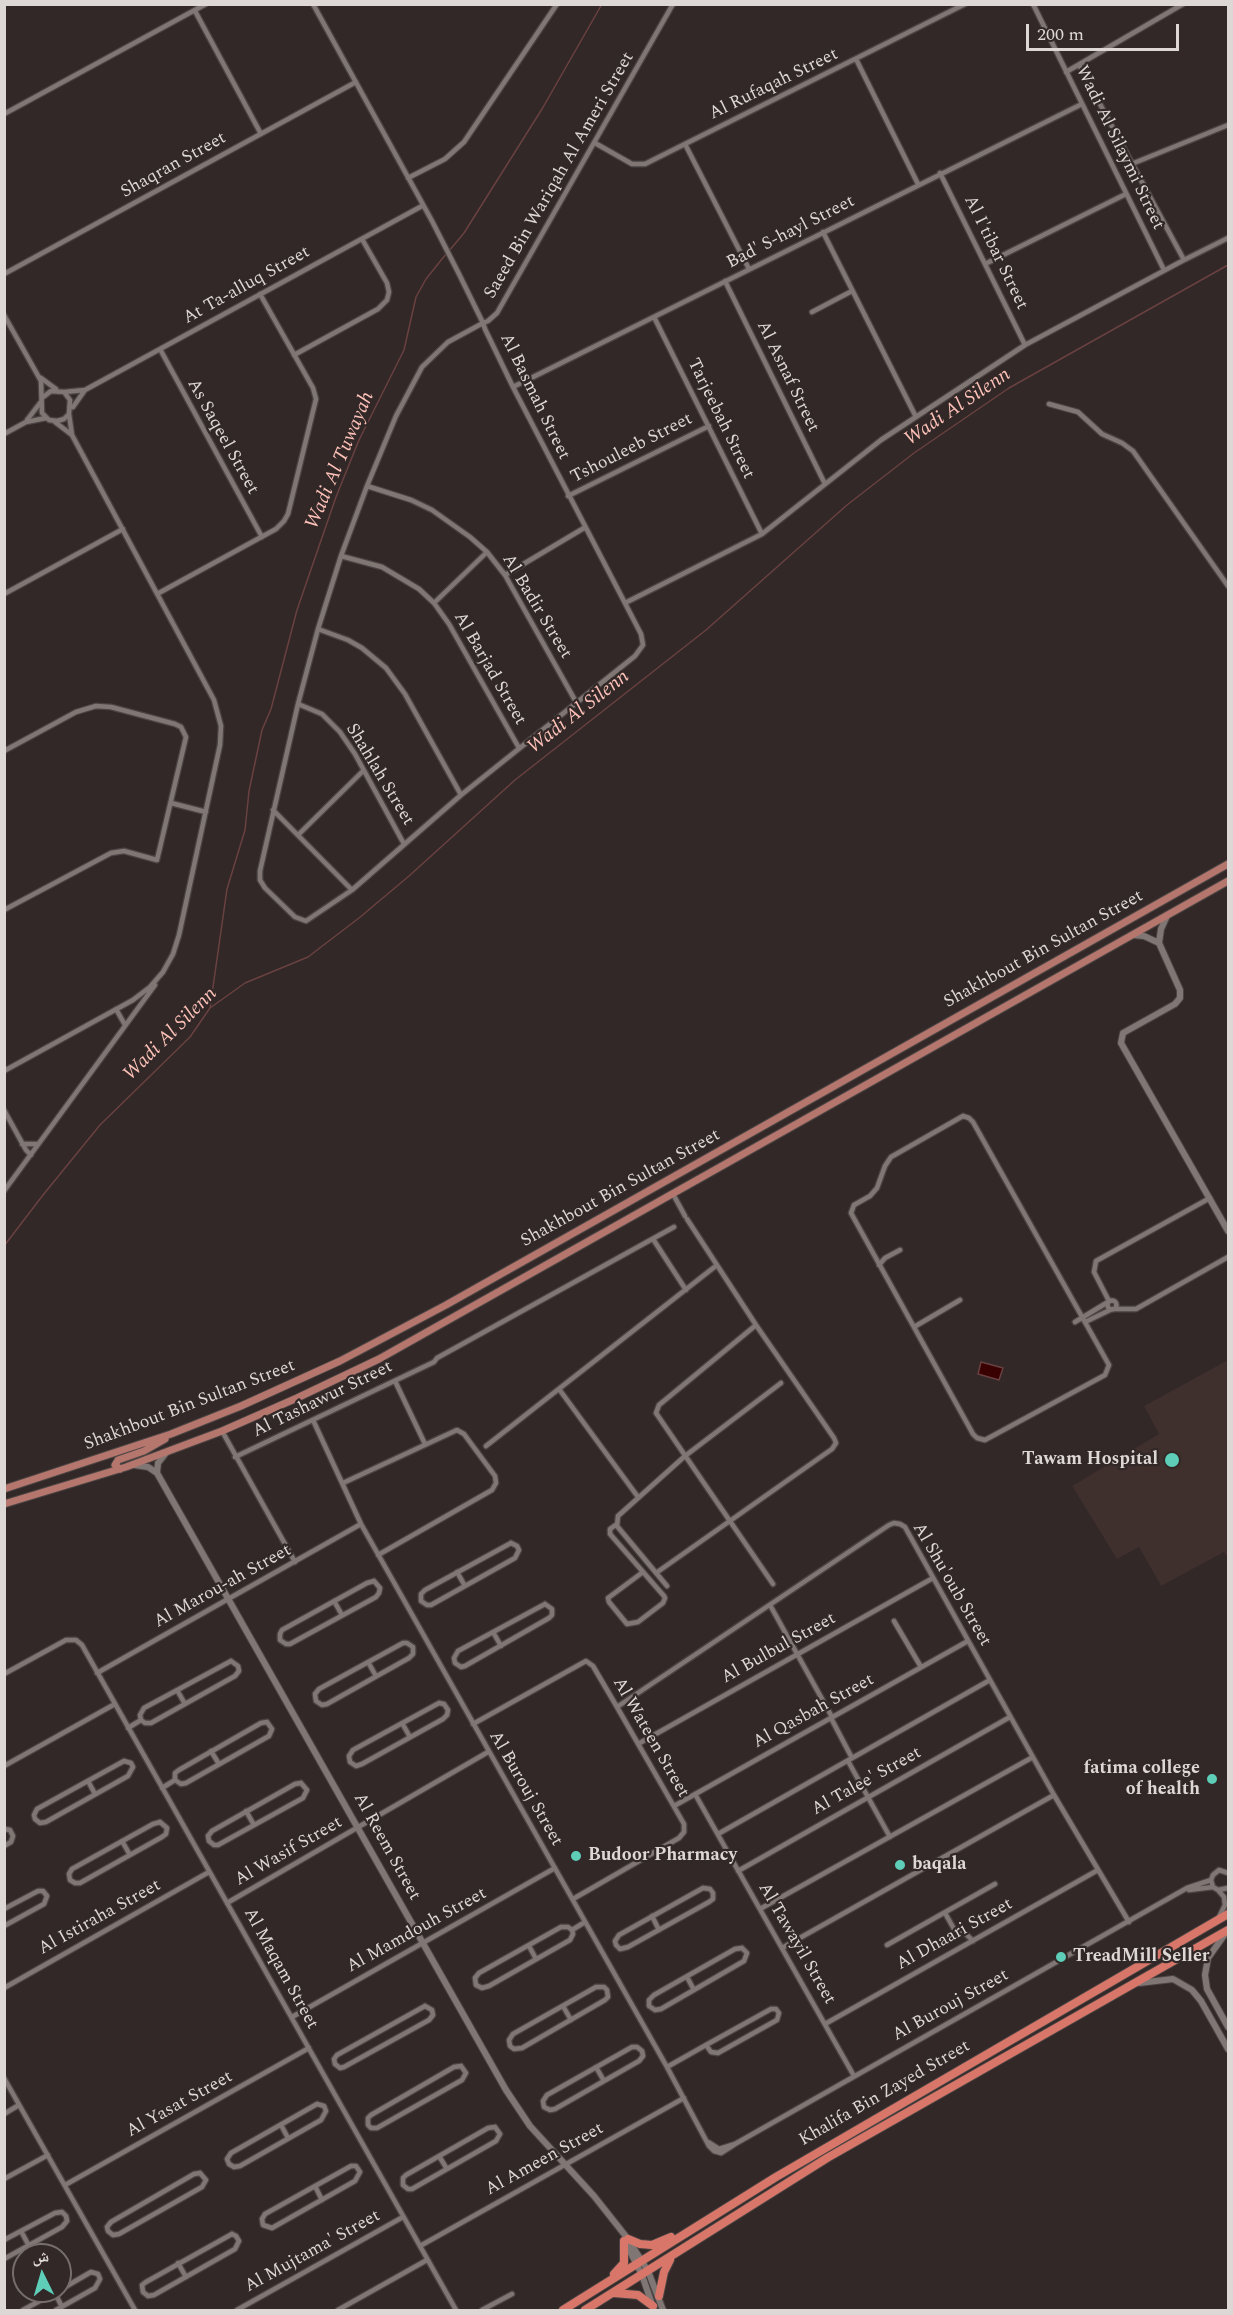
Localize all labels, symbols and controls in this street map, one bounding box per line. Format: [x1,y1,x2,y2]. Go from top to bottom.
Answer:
scale bar [1029,12,1182,50]
text: 200 m [1037,21,1084,48]
street label: Al Rufaqah Street [706,44,842,126]
street label: Saeed Bin Wariqah Al Ameri Street [480,49,640,303]
street label: Wadi Al Silaymi Street [1070,62,1168,234]
street label: Shaqran Street [118,128,230,204]
street label: Bad' S-hayl Street [723,191,859,275]
street label: Al I'tibar Street [958,192,1032,314]
street label: At Ta-alluq Street [180,242,314,330]
street label: Al Asnaf Street [751,318,823,436]
street label: Al Basmah Street [494,330,574,464]
street label: Tarjeebah Street [681,355,759,483]
water label: Wadi Al Silenn [900,364,1016,452]
street label: As Saqeel Street [181,375,263,499]
water label: Wadi Al Tuwayah [301,389,381,533]
street label: Tshouleeb Street [567,409,697,489]
street label: Al Badir Street [496,551,576,663]
street label: Al Barjad Street [448,609,530,729]
water label: Wadi Al Silenn [523,666,635,760]
street label: Shahlah Street [340,720,418,830]
street label: Shakhbout Bin Sultan Street [941,886,1147,1014]
water label: Wadi Al Silenn [119,983,223,1087]
street label: Shakhbout Bin Sultan Street [518,1125,724,1253]
street label: Shakhbout Bin Sultan Street [81,1356,299,1456]
street label: Al Tashawur Street [250,1357,396,1443]
place label: Tawam Hospital [1022,1449,1158,1471]
marker: Tawam Hospital [1163,1451,1181,1469]
street label: Al Shu'oub Street [907,1519,995,1651]
street label: Al Marou-ah Street [151,1540,295,1634]
street label: Al Bulbul Street [718,1609,840,1689]
street label: Al Qasbah Street [750,1670,878,1754]
street label: Al Wateen Street [607,1674,693,1802]
street label: Al Burouj Street [483,1728,567,1850]
street label: Al Talee' Street [808,1743,926,1821]
place label: fatima college of health [1083,1758,1200,1800]
marker: fatima college of health [1205,1772,1219,1786]
street label: Al Reem Street [348,1789,424,1905]
street label: Al Wasif Street [231,1813,347,1891]
place label: Budoor Pharmacy [588,1845,737,1867]
marker: Budoor Pharmacy [569,1849,583,1863]
place label: baqala [912,1854,967,1876]
marker: baqala [893,1858,907,1872]
street label: Al Istiraha Street [35,1875,165,1961]
street label: Al Tawayil Street [752,1879,840,2009]
street label: Al Mamdouh Street [343,1884,491,1978]
street label: Al Dhaari Street [893,1894,1017,1976]
street label: Al Maqam Street [238,1905,322,2033]
place label: TreadMill Seller [1073,1946,1209,1968]
marker: TreadMill Seller [1054,1950,1068,1964]
street label: Al Burouj Street [889,1965,1013,2047]
street label: Khalifa Bin Zayed Street [796,2036,974,2152]
street label: Al Yasat Street [123,2067,237,2143]
street label: Al Ameen Street [482,2119,608,2201]
street label: Al Mujtama' Street [241,2206,385,2298]
north arrow [12,2243,72,2303]
text: ش [31,2244,50,2270]

